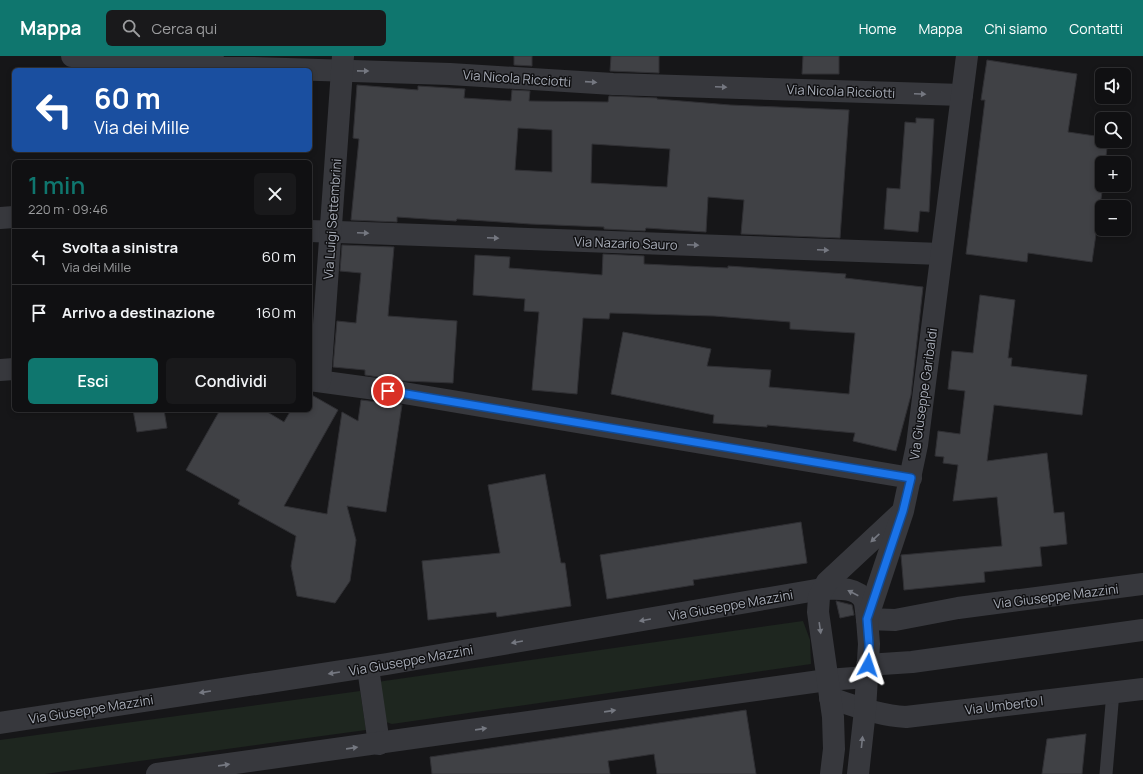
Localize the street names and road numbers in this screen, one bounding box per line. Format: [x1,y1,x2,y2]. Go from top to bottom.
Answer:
street label: Via Nicola Ricciotti [462,65,572,91]
street label: Via Nicola Ricciotti [786,80,896,102]
street label: Via Luigi Settembrini [319,158,345,280]
street label: Via Nazario Sauro [574,232,678,254]
street label: Via Giuseppe Garibaldi [905,327,941,461]
street label: Via Giuseppe Mazzini [992,579,1120,613]
street label: Via Giuseppe Mazzini [667,585,795,625]
street label: Via Giuseppe Mazzini [347,640,475,680]
street label: Via Giuseppe Mazzini [27,690,155,728]
street label: Via Umberto I [964,691,1044,719]

